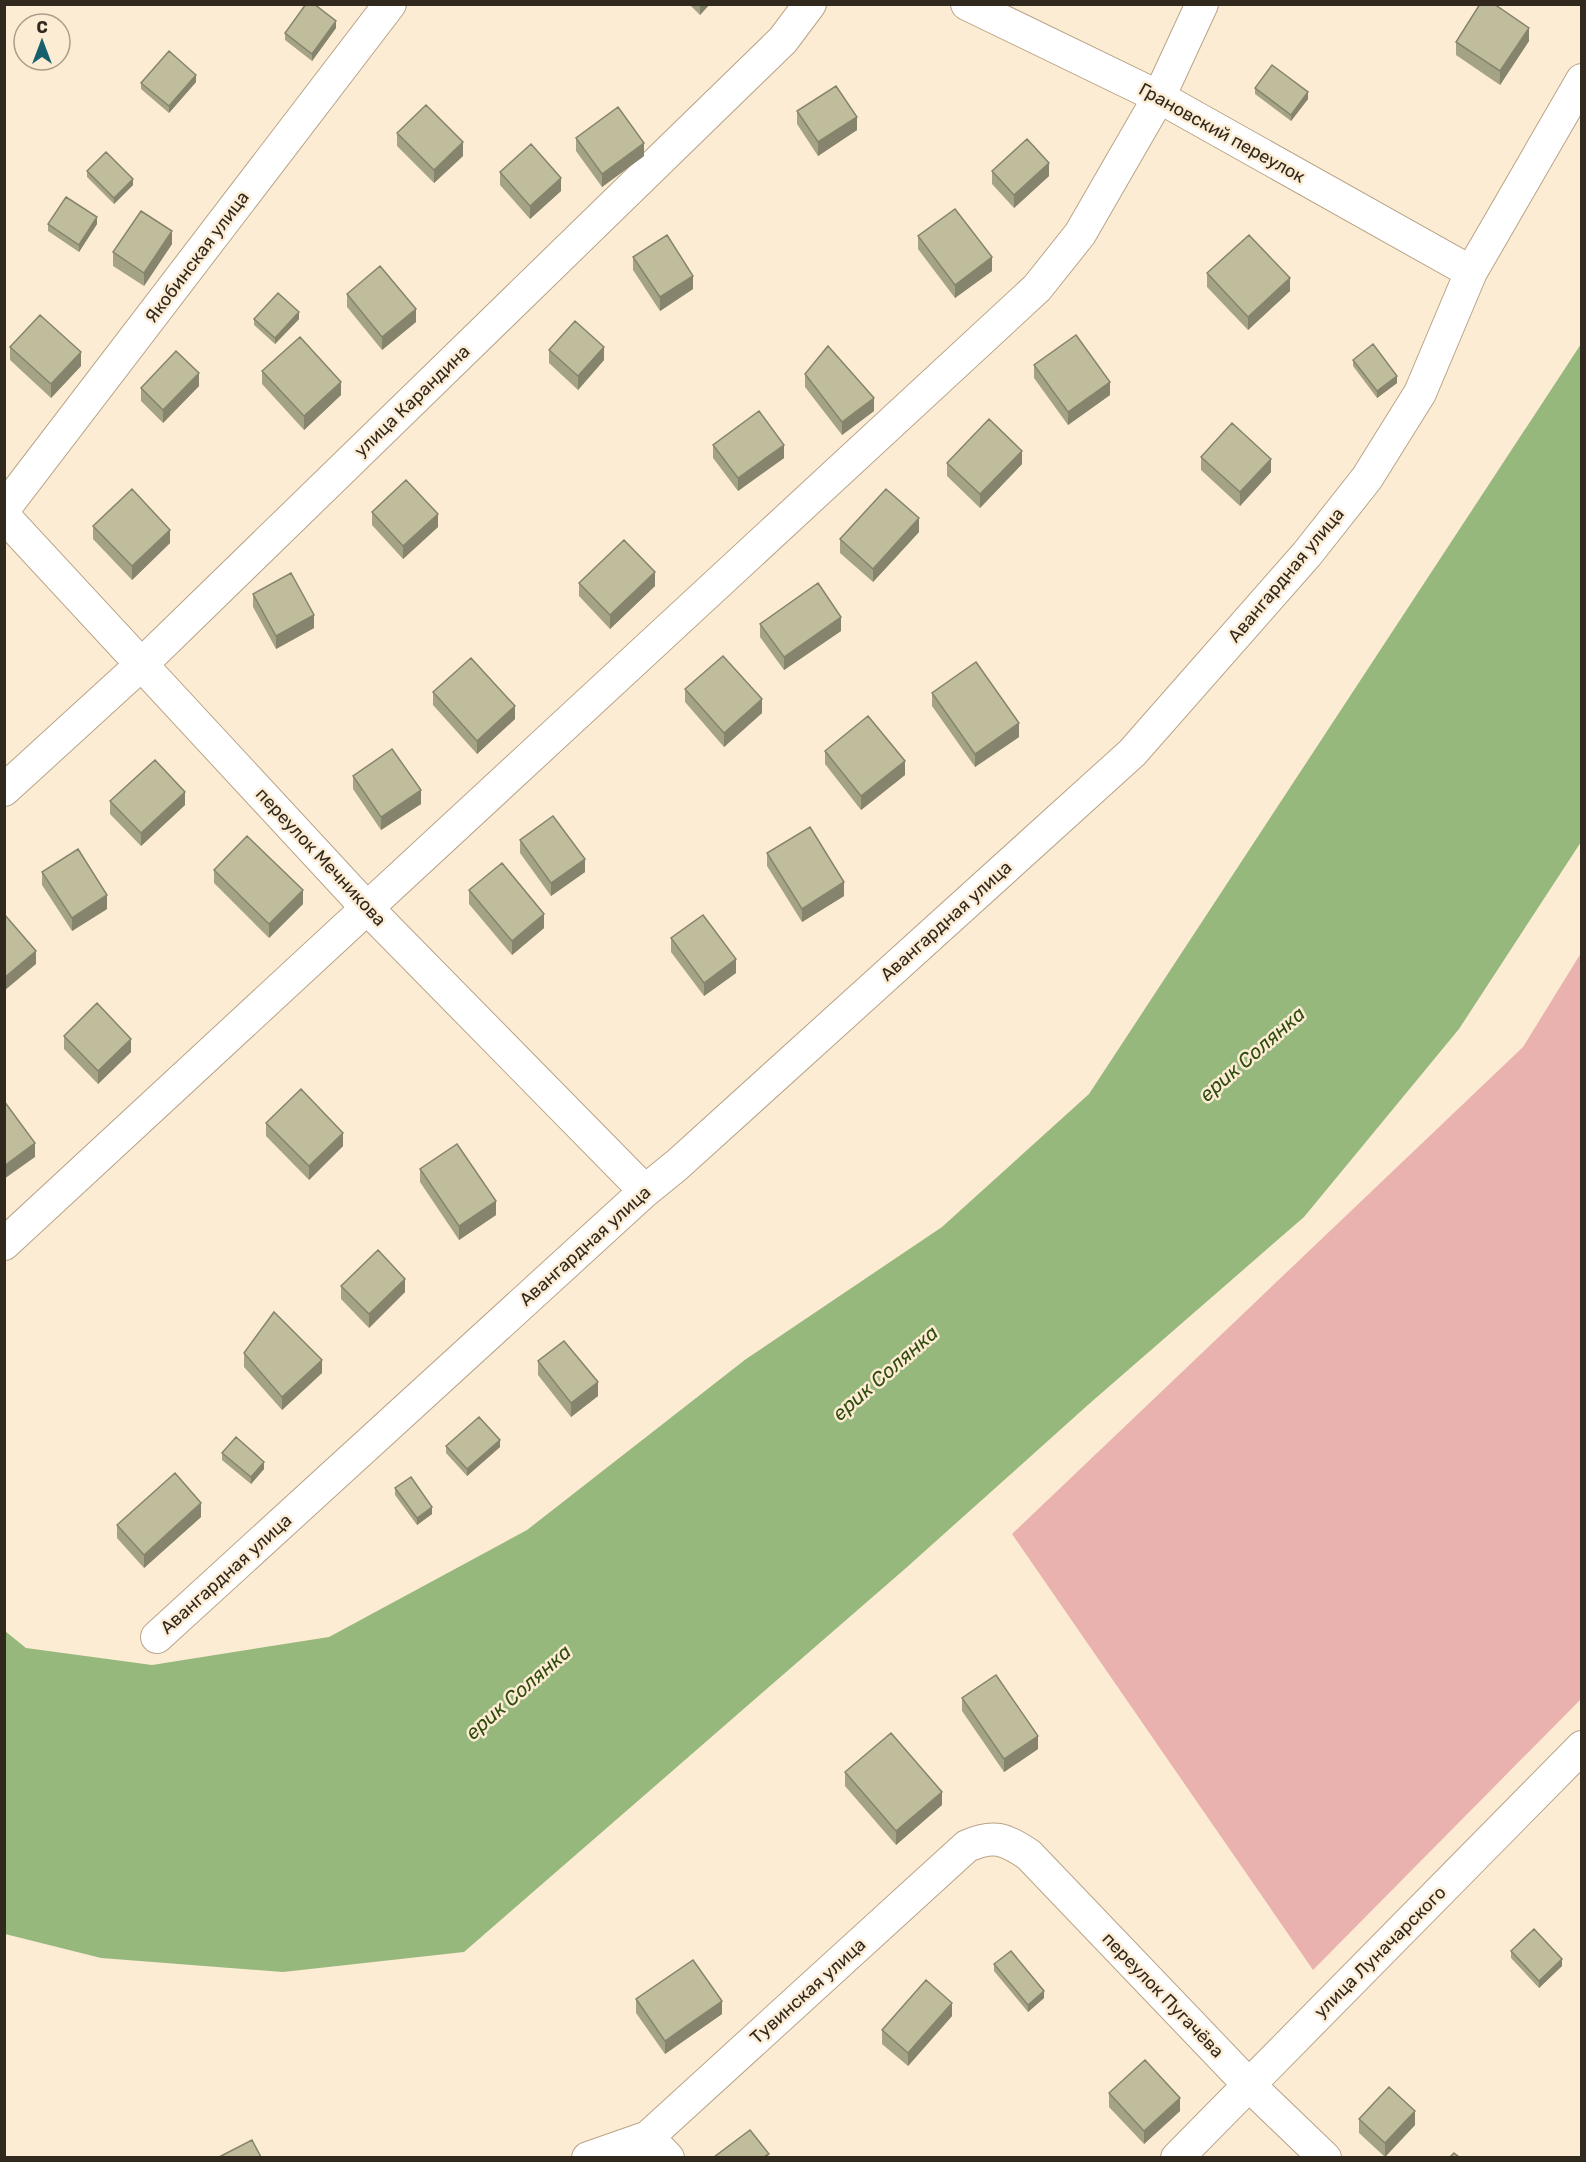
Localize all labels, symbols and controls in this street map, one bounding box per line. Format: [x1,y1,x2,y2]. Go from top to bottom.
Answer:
north arrow [12,12,72,72]
text: С [36,18,48,37]
street label: Грановский переулок [1135,78,1309,188]
street label: Якобинская улица [140,187,254,327]
street label: улица Карандина [350,340,474,462]
street label: Авангардная улица [1223,503,1349,647]
street label: переулок Мечникова [251,783,391,931]
street label: Авангардная улица [876,856,1016,986]
water label: ерик Солянка [1194,1001,1310,1106]
street label: Авангардная улица [515,1181,655,1311]
water label: ерик Солянка [827,1320,943,1425]
street label: Авангардная улица [156,1509,296,1639]
water label: ерик Солянка [460,1639,576,1744]
street label: улица Луначарского [1309,1881,1451,2023]
street label: переулок Пугачёва [1098,1928,1228,2062]
street label: Тувинская улица [746,1933,870,2049]

